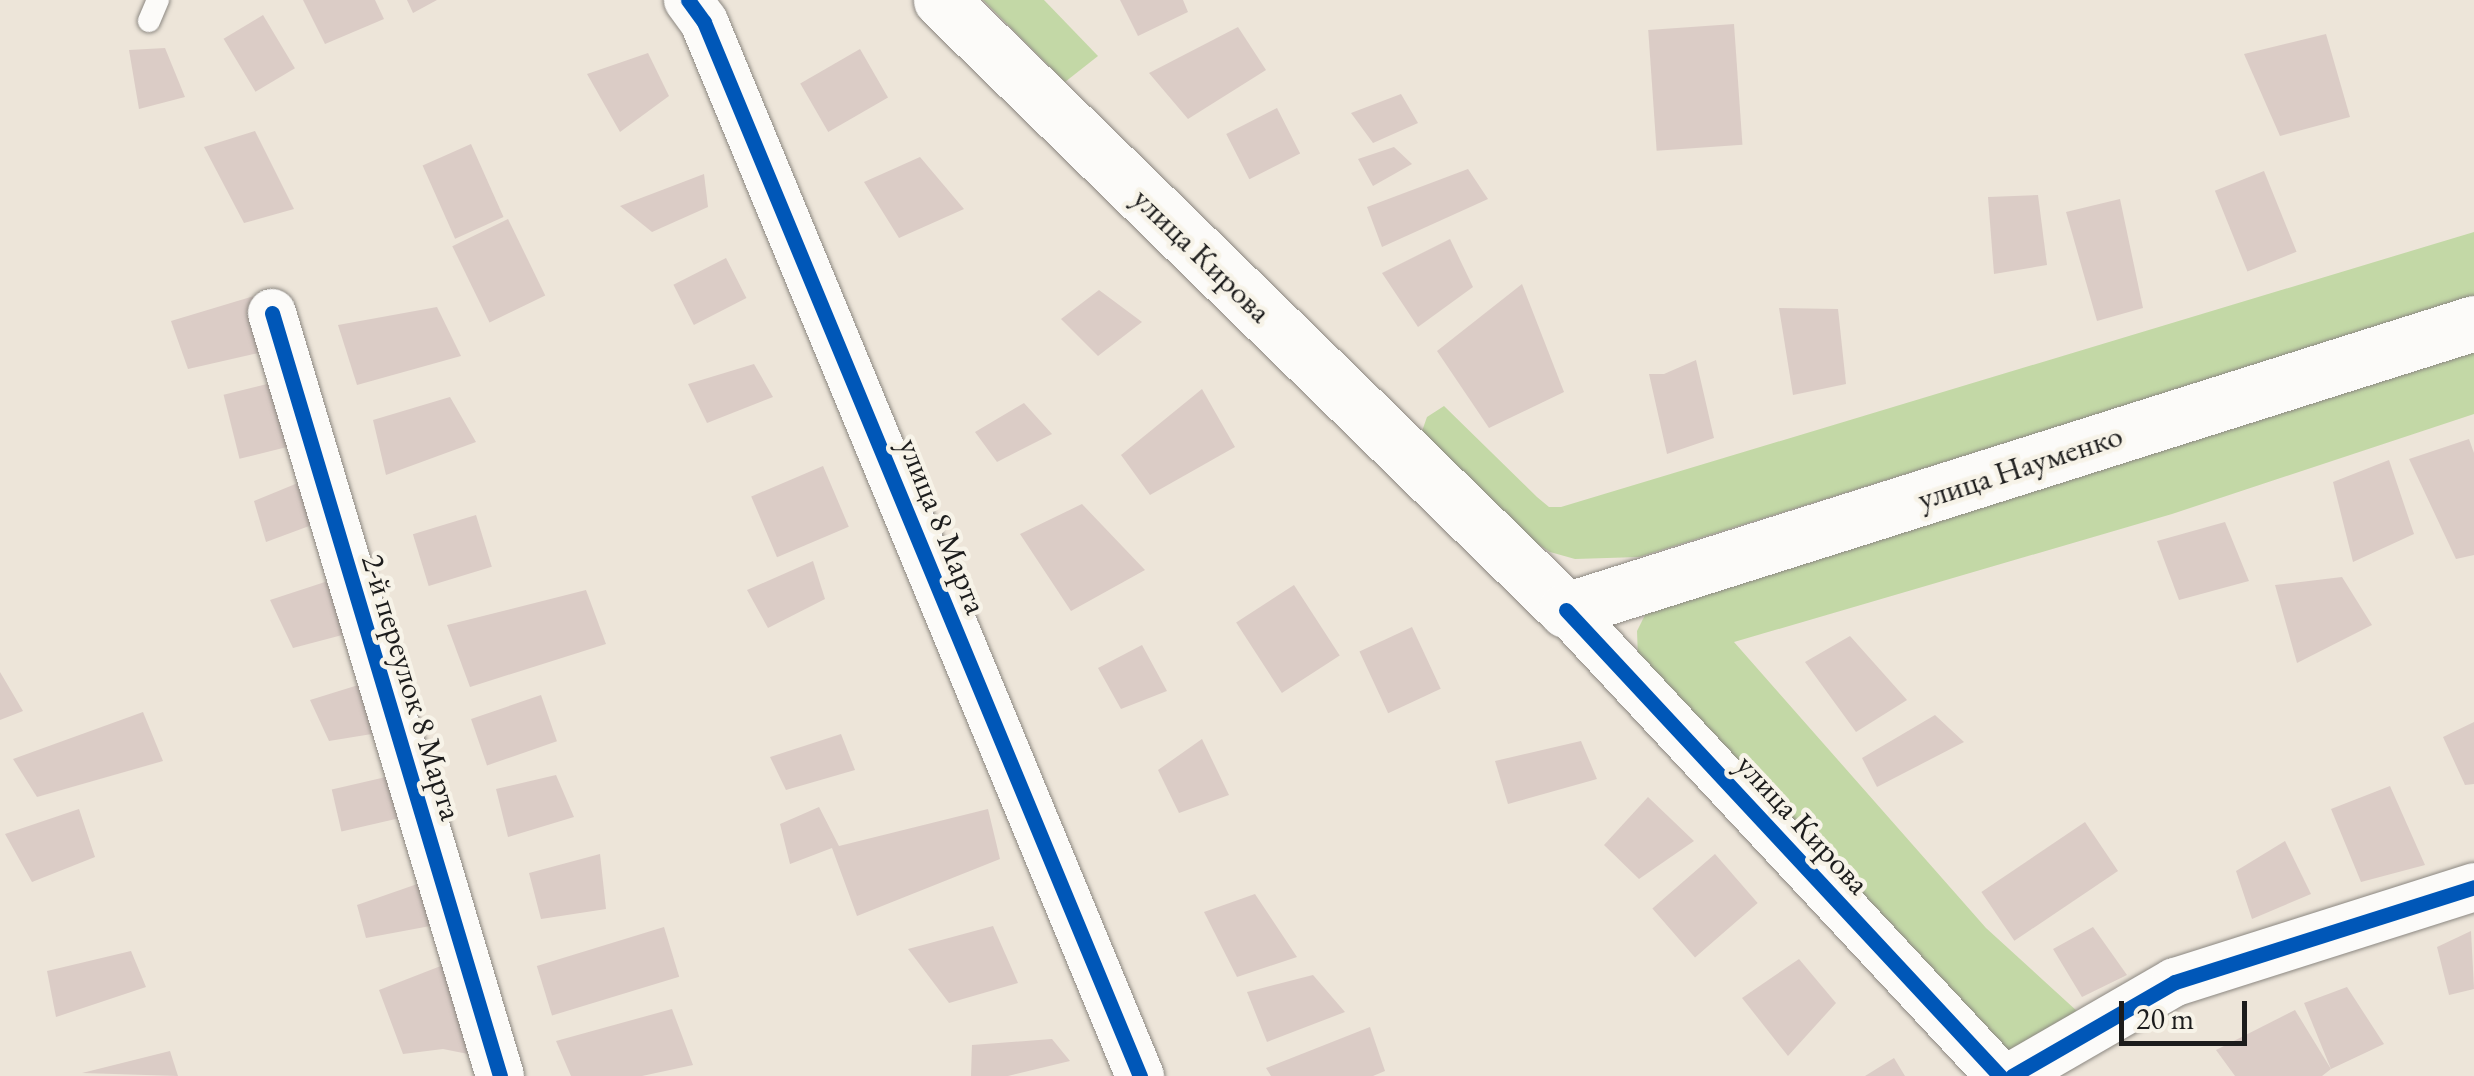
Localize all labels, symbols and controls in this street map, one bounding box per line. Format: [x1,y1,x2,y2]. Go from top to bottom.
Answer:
street label: улица Кирова [1125,179,1279,331]
street label: улица Науменко [1913,416,2127,518]
street label: улица 8 Марта [890,432,996,620]
street label: 2-й переулок 8 Марта [353,549,471,825]
street label: улица Кирова [1728,746,1878,902]
scale bar [2124,981,2252,1043]
text: 20 m [2136,999,2194,1038]

